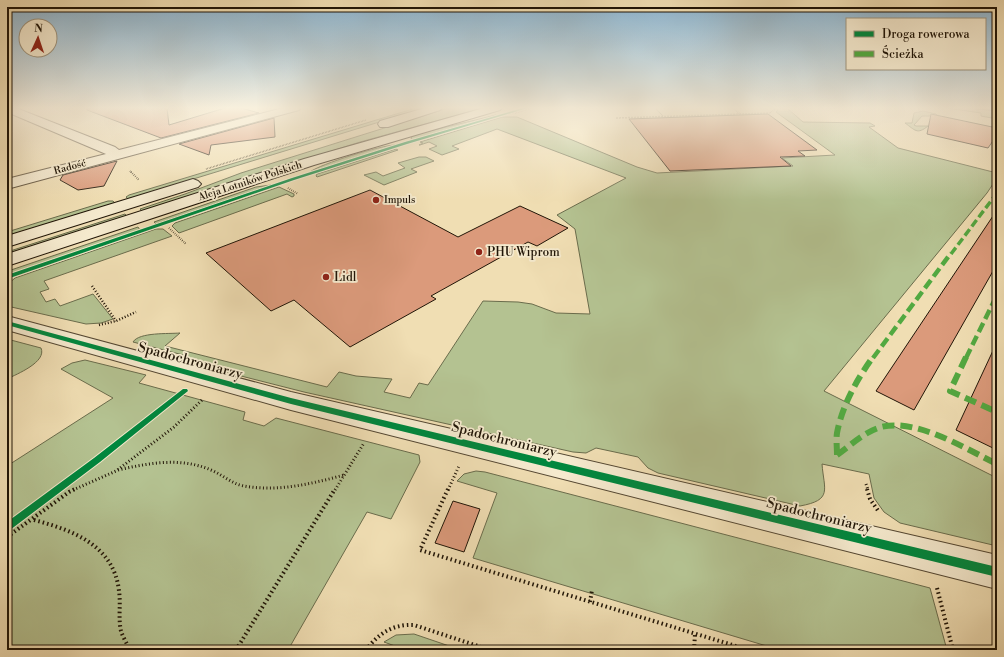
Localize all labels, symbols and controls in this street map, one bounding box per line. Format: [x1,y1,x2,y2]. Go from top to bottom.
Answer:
north arrow [18,18,58,58]
legend [846,18,986,70]
text: N [34,22,43,36]
text: Droga rowerowa [882,27,971,42]
text: Ścieżka [882,45,924,62]
street label: Radość [53,157,87,177]
street label: Aleja Lotników Polskich [196,159,303,204]
place label: Impuls [384,194,415,206]
marker: Impuls [371,195,381,205]
place label: PHU Wiprom [487,245,560,260]
marker: PHU Wiprom [474,247,484,257]
place label: Lidl [334,270,357,285]
marker: Lidl [321,272,331,282]
street label: Spadochroniarzy [136,338,245,384]
street label: Spadochroniarzy [450,418,559,462]
street label: Spadochroniarzy [765,494,874,538]

